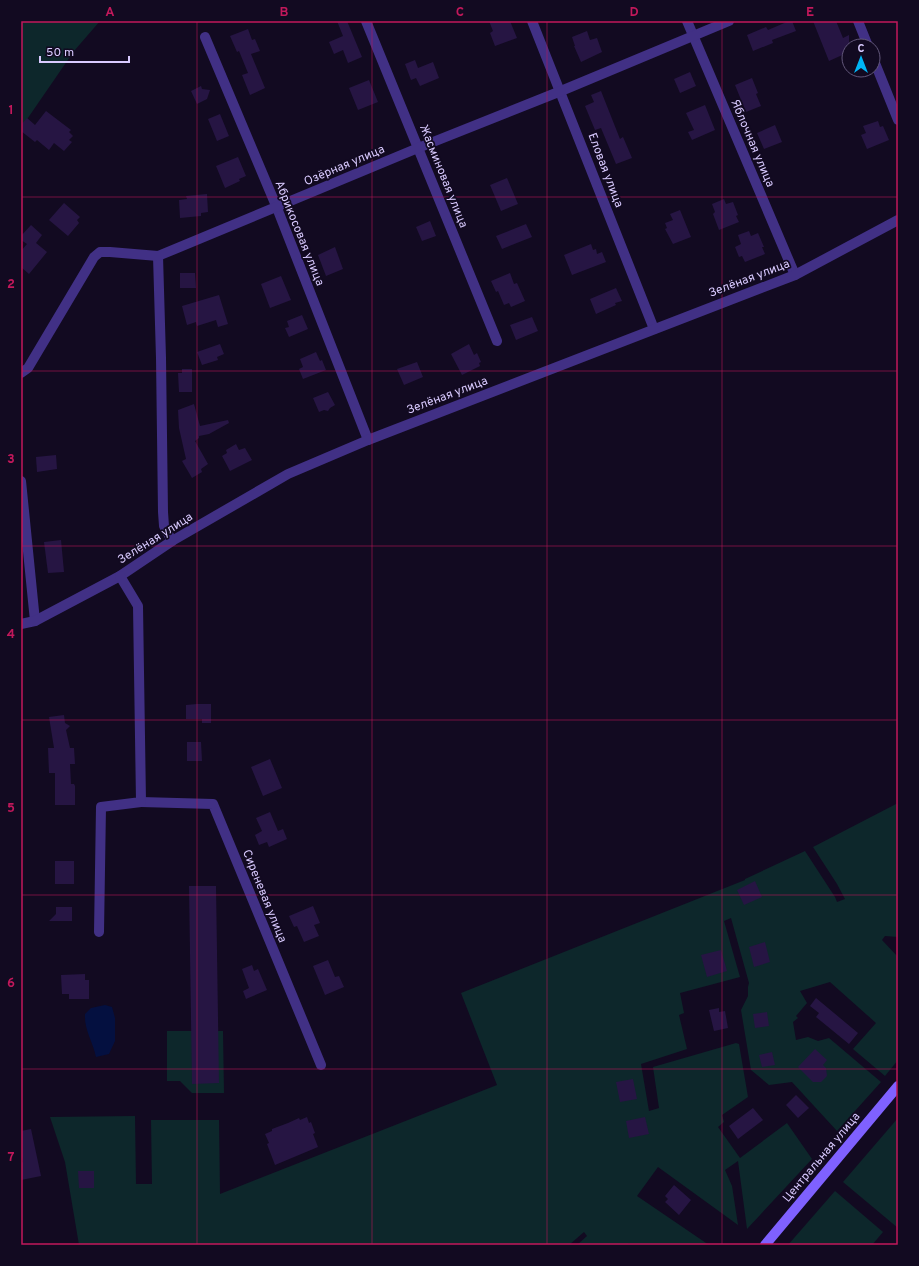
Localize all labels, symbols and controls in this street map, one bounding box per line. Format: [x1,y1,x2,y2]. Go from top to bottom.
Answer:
text: A [105,5,115,21]
text: B [280,5,289,21]
text: C [456,5,464,21]
text: D [629,5,639,21]
text: E [806,5,814,21]
scale bar [40,38,129,64]
north arrow [841,38,881,78]
text: С [857,42,865,56]
text: 50 m [46,45,74,61]
street label: Яблочная улица [726,97,778,190]
text: 1 [8,103,14,119]
street label: Жасминовая улица [415,122,471,230]
street label: Еловая улица [584,131,627,210]
street label: Озёрная улица [302,142,387,190]
street label: Абрикосовая улица [271,178,328,288]
street label: Зелёная улица [706,256,792,302]
text: 2 [7,277,15,293]
street label: Зелёная улица [404,373,490,419]
text: 3 [7,452,15,468]
street label: Зелёная улица [115,509,196,568]
text: 4 [7,627,15,643]
text: 5 [7,801,15,817]
street label: Сиреневая улица [238,847,290,945]
text: 6 [7,976,15,992]
street label: Центральная улица [779,1109,864,1206]
text: 7 [8,1150,15,1166]

